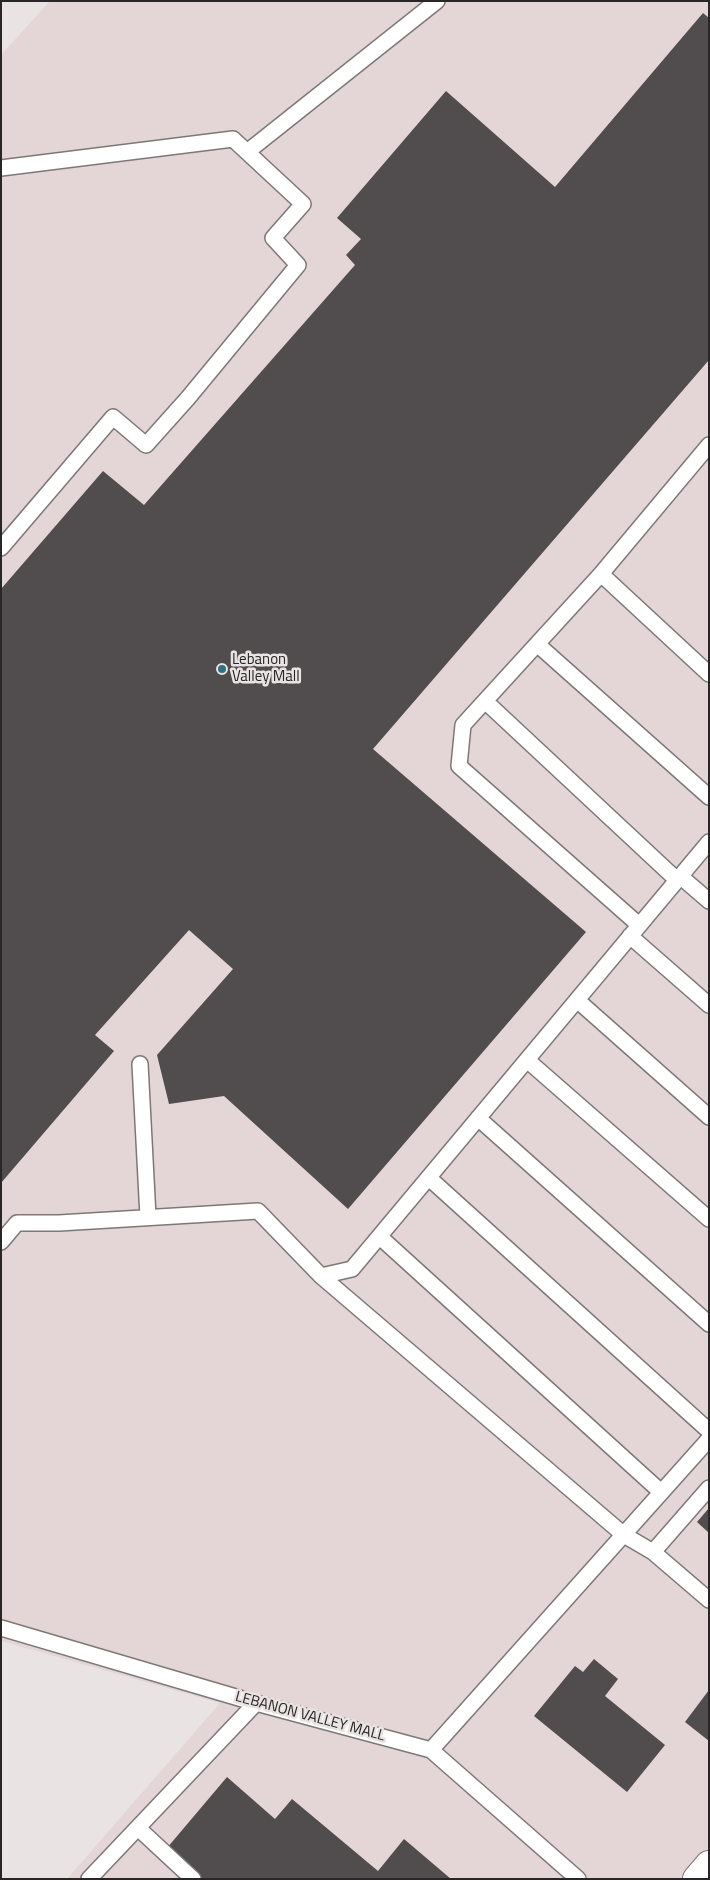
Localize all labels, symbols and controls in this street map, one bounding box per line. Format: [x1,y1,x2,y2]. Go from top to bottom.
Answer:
place label: Lebanon Valley Mall [232,651,300,686]
marker: Lebanon Valley Mall [216,663,228,675]
street label: LEBANON VALLEY MALL [233,1688,387,1746]

